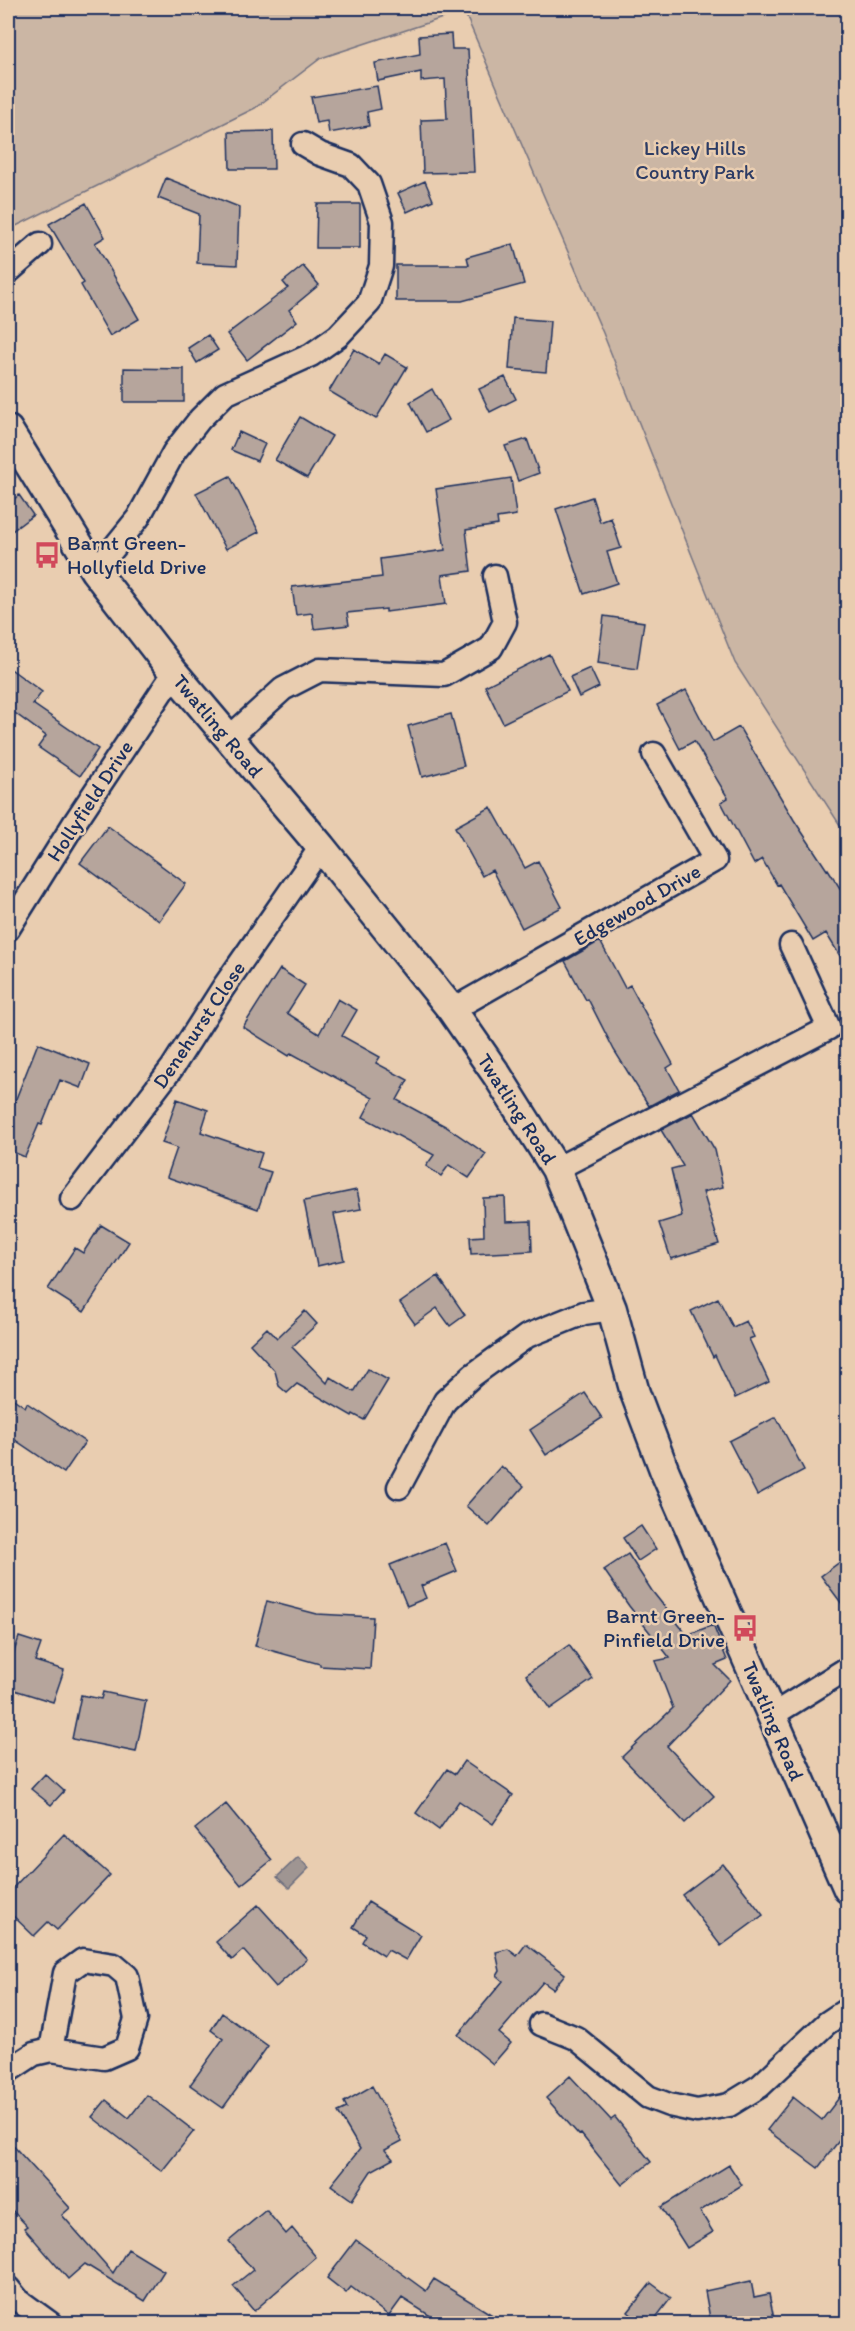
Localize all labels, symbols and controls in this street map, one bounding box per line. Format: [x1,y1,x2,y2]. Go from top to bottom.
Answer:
park label: Lickey Hills Country Park [635,135,755,184]
place label: Barnt Green- Hollyfield Drive [67,530,207,579]
bus stop icon: Barnt Green- Hollyfield Drive [32,540,62,570]
street label: Twatling Road [168,669,269,783]
street label: Hollyfield Drive [41,735,138,866]
street label: Edgewood Drive [569,858,705,951]
street label: Denehurst Close [147,956,250,1093]
street label: Twatling Road [472,1049,563,1169]
place label: Barnt Green- Pinfield Drive [603,1603,725,1652]
bus stop icon: Barnt Green- Pinfield Drive [730,1613,760,1643]
street label: Twatling Road [737,1657,810,1785]

